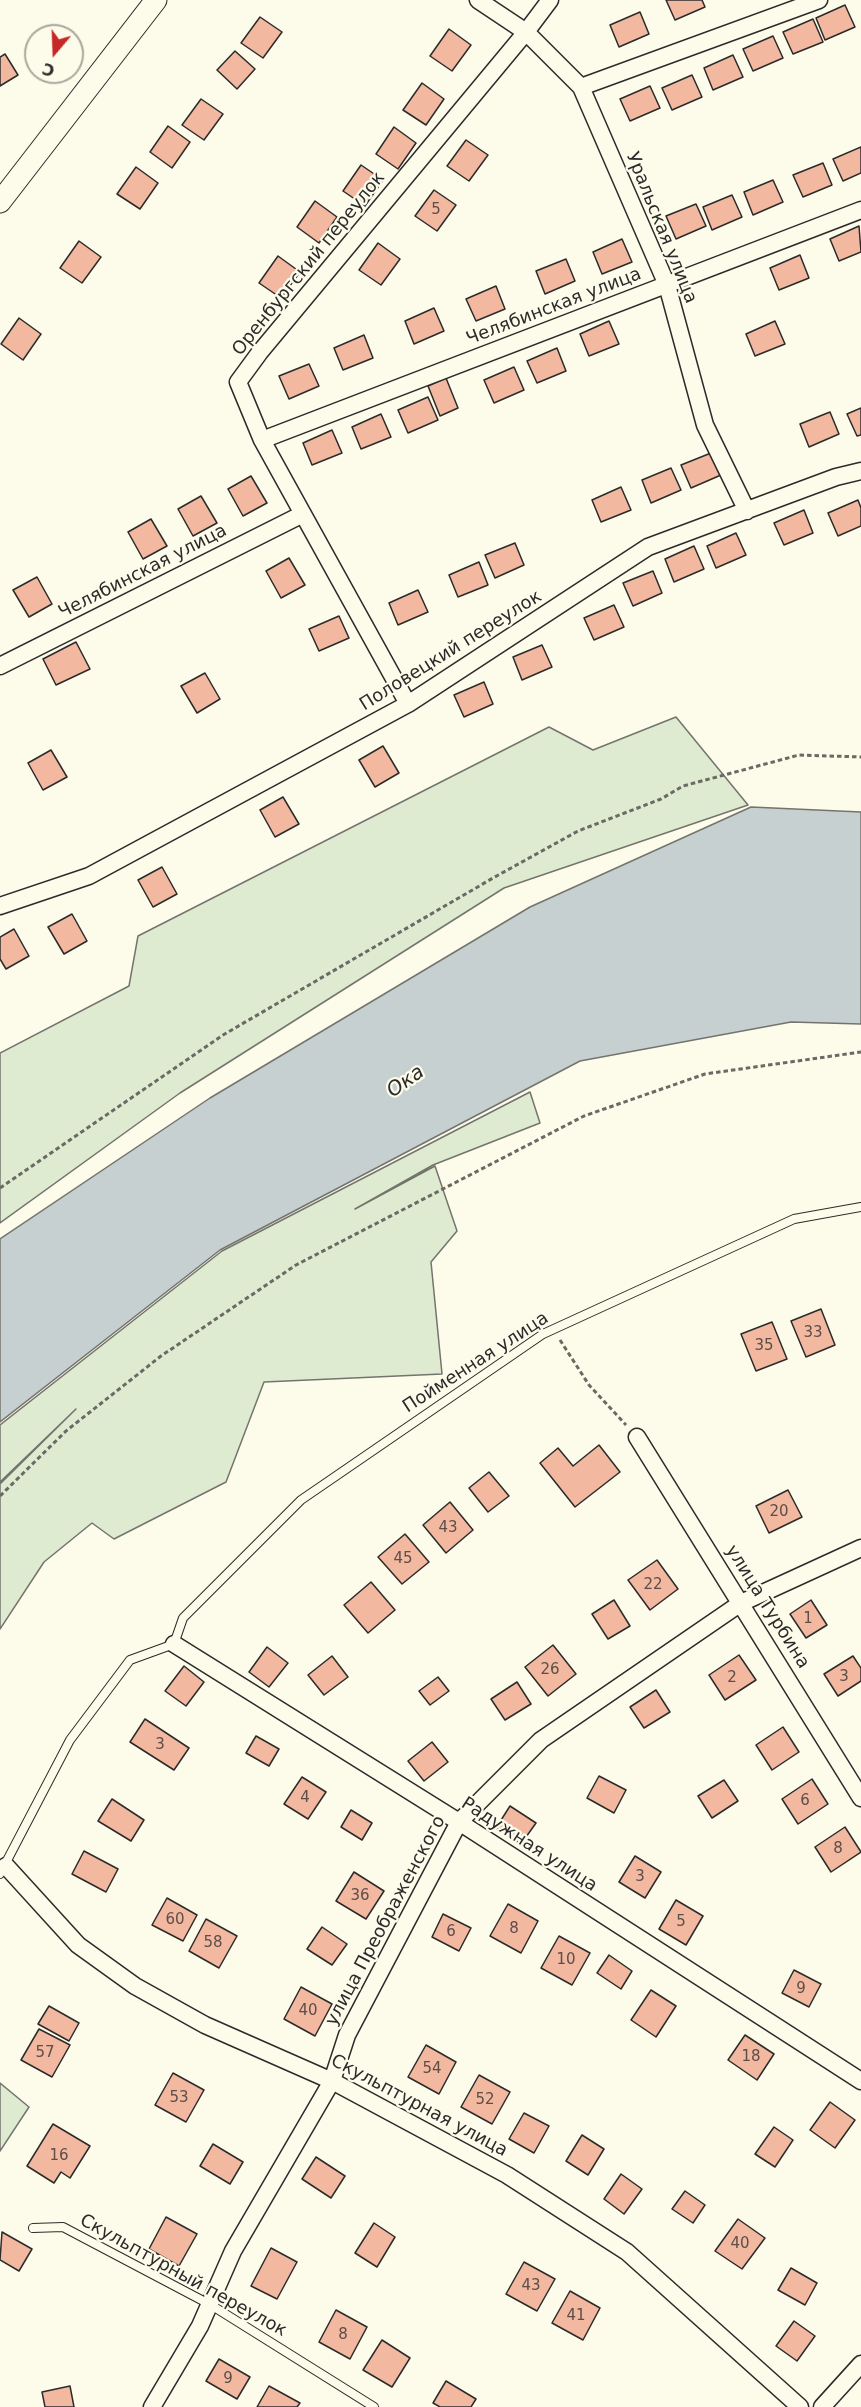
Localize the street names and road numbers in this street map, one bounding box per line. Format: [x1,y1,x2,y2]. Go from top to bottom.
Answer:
street label: Уральская улица [621,149,701,307]
street label: Оренбургский переулок [228,168,390,360]
street label: Челябинская улица [463,264,645,350]
street label: Челябинская улица [55,520,231,624]
street label: Половецкий переулок [356,586,546,716]
street label: Пойменная улица [399,1308,553,1418]
street label: улица Турбина [720,1541,814,1673]
street label: Радужная улица [457,1793,601,1897]
street label: улица Преображенского [321,1812,451,2030]
street label: Скульптурная улица [327,2050,511,2162]
street label: Скульптурный переулок [76,2210,290,2342]

